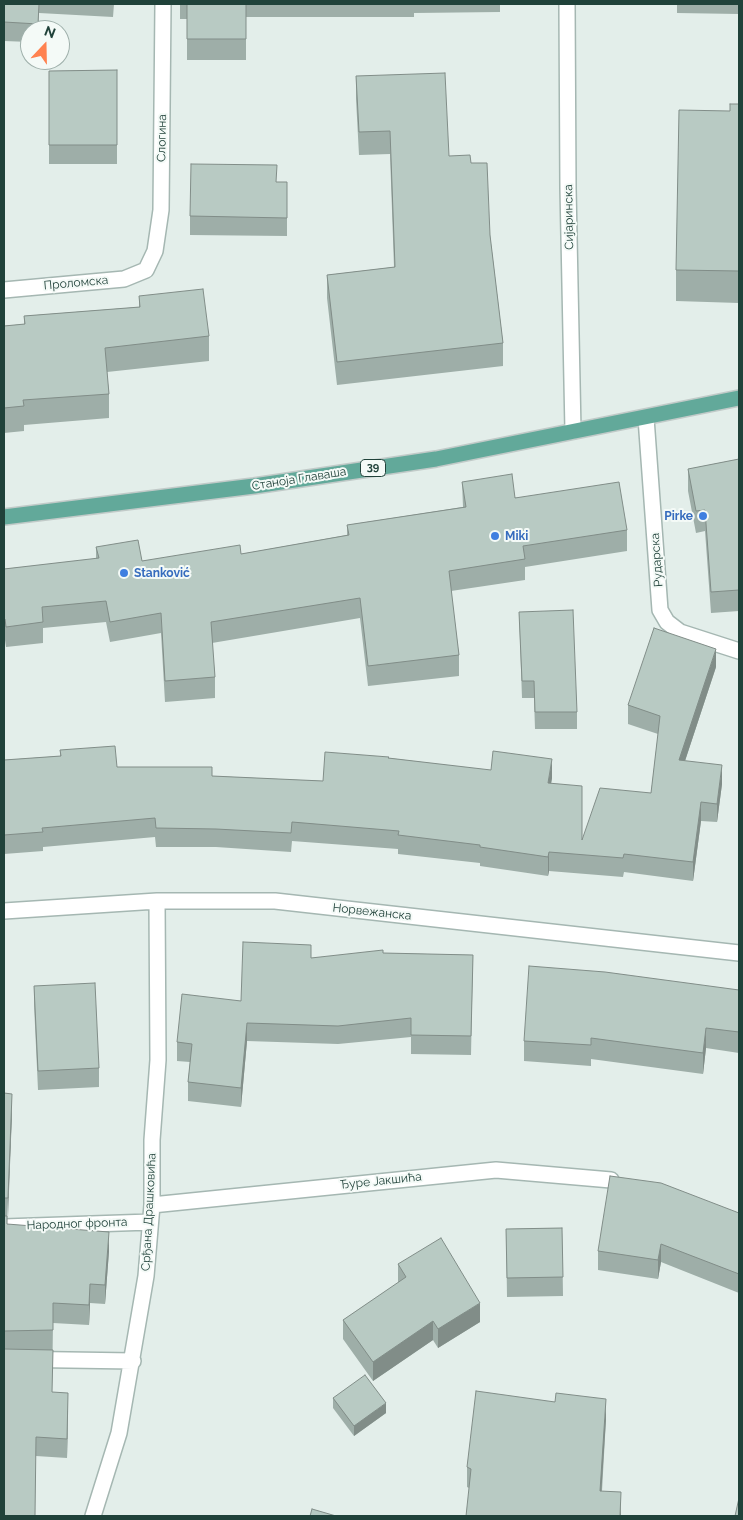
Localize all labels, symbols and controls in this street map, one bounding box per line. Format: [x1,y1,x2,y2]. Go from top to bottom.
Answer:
north arrow [20,20,70,70]
text: N [42,23,58,41]
street label: Слогина [154,114,170,162]
street label: Сијаринска [561,184,577,250]
street label: Проломска [43,273,109,293]
road number: 39 [360,459,386,476]
street label: Станоја Главаша [251,464,347,494]
place label: Pirke [664,509,693,523]
marker: Pirke [697,510,709,522]
place label: Miki [505,529,528,543]
marker: Miki [489,530,501,542]
street label: Рударска [648,532,666,588]
place label: Stanković [134,566,190,580]
marker: Stanković [118,567,130,579]
street label: Норвежанска [332,901,412,923]
street label: Срђана Драшковића [139,1153,159,1271]
street label: Ђуре Јакшића [340,1170,422,1192]
street label: Народног фронта [26,1215,128,1233]

